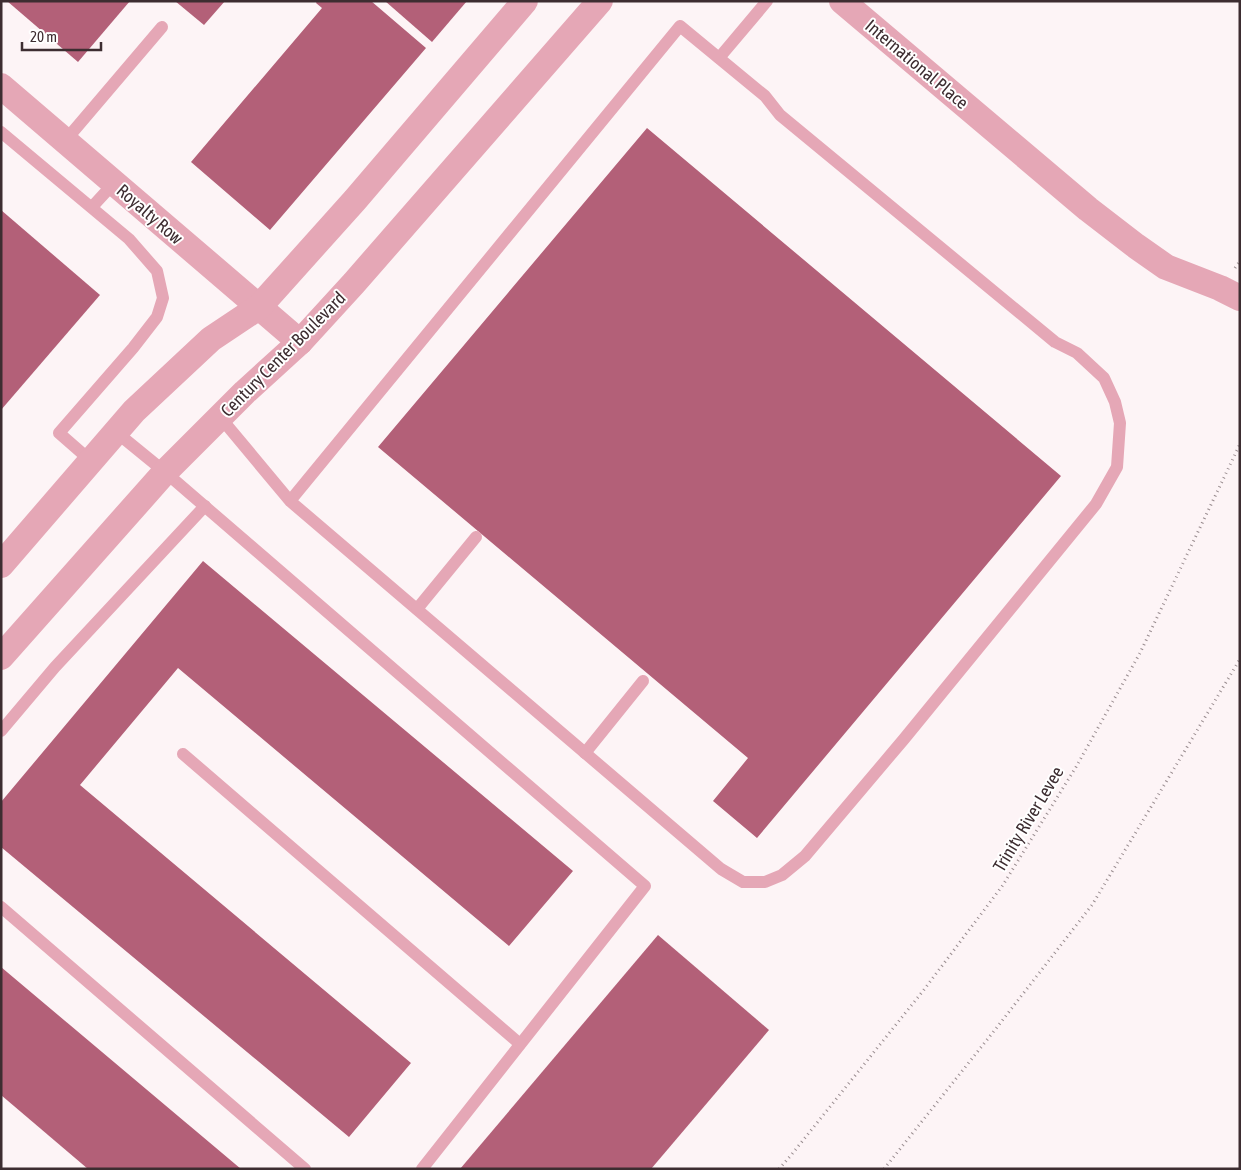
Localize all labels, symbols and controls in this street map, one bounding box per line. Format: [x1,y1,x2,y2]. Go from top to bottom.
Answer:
street label: International Place [861,15,973,113]
scale bar [22,20,101,52]
text: 20 m [30,28,57,45]
street label: Royalty Row [113,180,188,249]
street label: Century Center Boulevard [216,287,350,421]
street label: Trinity River Levee [988,763,1068,875]

